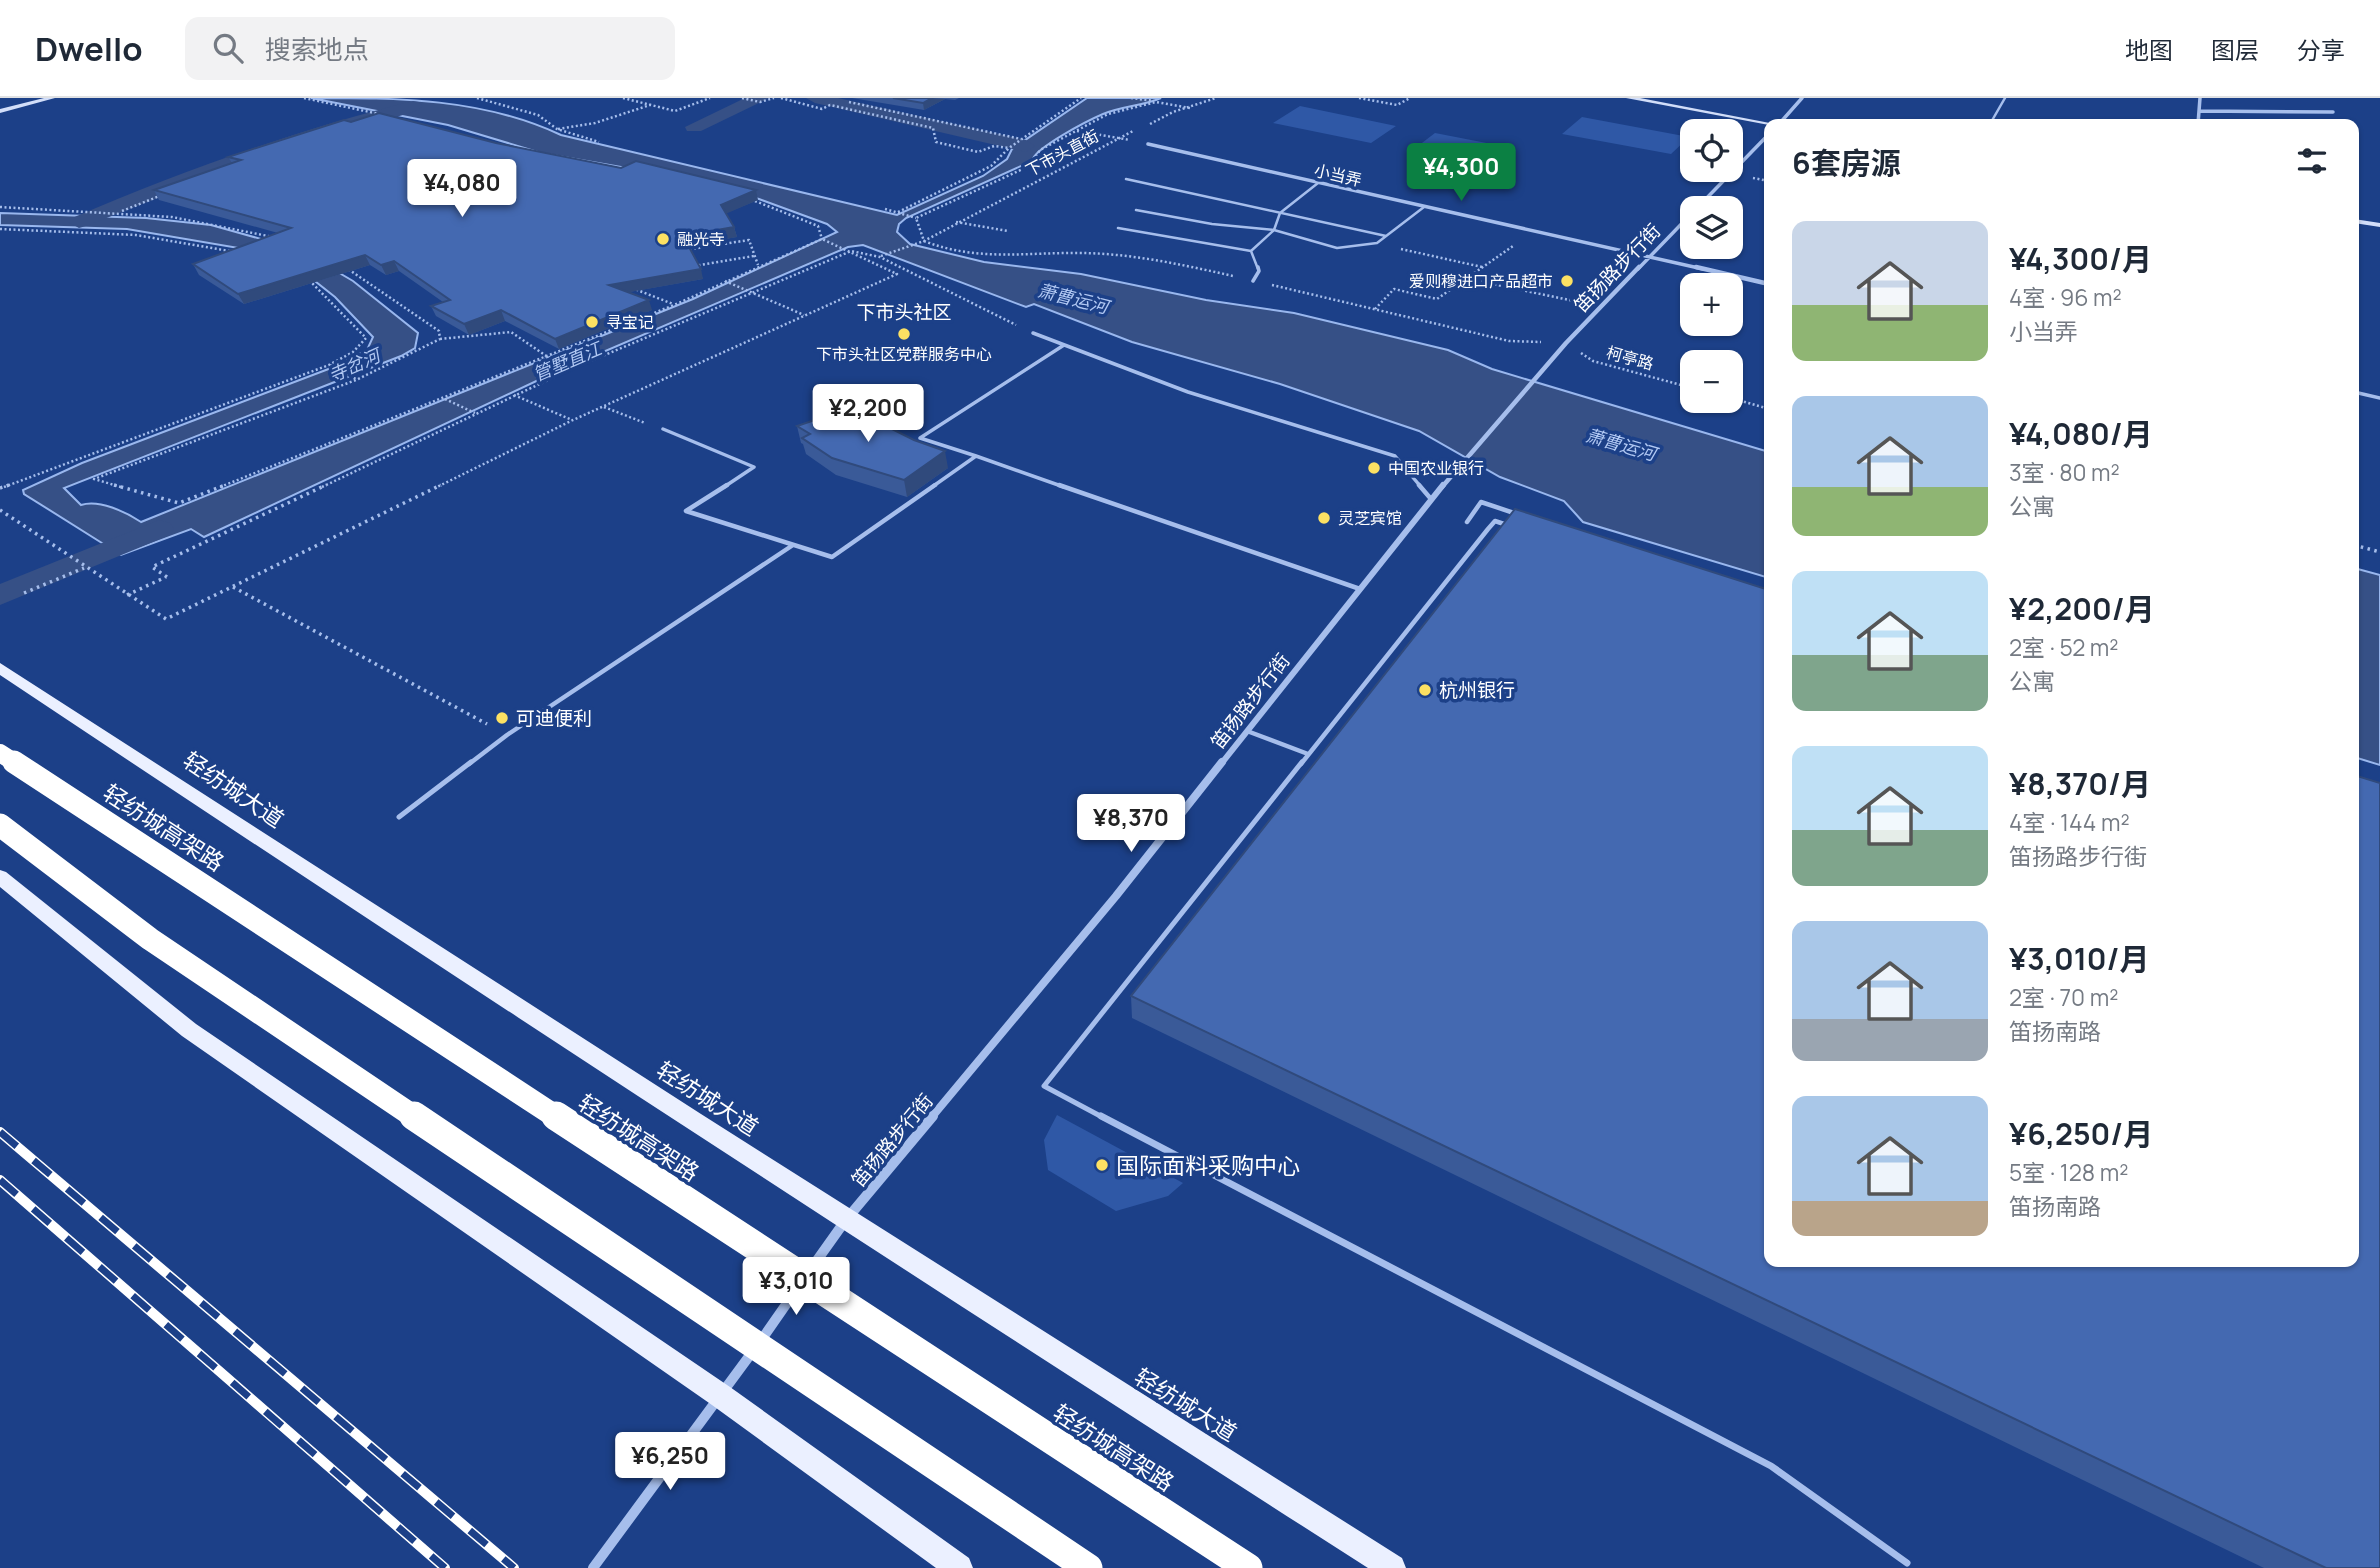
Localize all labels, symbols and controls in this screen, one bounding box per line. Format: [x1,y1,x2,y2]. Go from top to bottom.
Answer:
search box [185,17,675,80]
text: Dwello [35,26,143,71]
icon: search [209,29,247,67]
text: 搜索地点 [265,31,369,67]
text: 地图 [2125,33,2173,66]
text: 图层 [2211,33,2259,66]
text: 分享 [2297,33,2345,66]
map controls [1680,119,1743,413]
button: locate [1680,119,1743,182]
street label: 下市头直街 [1022,125,1102,181]
text: 6套房源 [1792,142,1901,183]
icon: filters [2293,142,2331,180]
pin: ¥4,300 [1404,144,1518,203]
text: ¥4,300 [1423,150,1499,182]
pin: ¥4,080 [405,159,519,219]
street label: 小当弄 [1312,159,1364,191]
text: ¥4,080 [423,166,501,198]
button: layers [1680,196,1743,259]
street label: 笛扬路步行街 [1568,218,1666,318]
place label: 融光寺 [677,228,725,250]
marker: 融光寺 [655,231,671,247]
text: ¥4,300/月 [2009,238,2152,279]
icon: home [1848,249,1932,333]
place label: 爱则穆进口产品超市 [1409,270,1553,292]
marker: 爱则穆进口产品超市 [1559,273,1575,289]
button: + [1680,273,1743,336]
water label: 萧曹运河 [1035,278,1114,319]
text: 4室 · 96 m² [2009,281,2122,313]
district label: 下市头社区 [856,299,952,325]
place label: 寻宝记 [606,311,654,333]
marker: 寻宝记 [584,314,600,330]
text: 小当弄 [2009,315,2078,347]
marker: 下市头社区党群服务中心 [896,326,912,342]
water label: 管墅直江 [529,335,607,386]
street label: 柯亭路 [1604,341,1656,375]
water label: 寺岔河 [324,342,386,387]
place label: 下市头社区党群服务中心 [816,343,992,365]
button: − [1680,350,1743,413]
pin: ¥2,200 [811,384,925,444]
text: ¥2,200 [829,391,907,423]
text: ¥4,080/月 [2009,413,2153,454]
water label: 萧曹运河 [1583,423,1662,466]
icon: home [1848,424,1932,508]
text: 3室 · 80 m² [2009,456,2120,488]
place label: 中国农业银行 [1388,457,1484,479]
marker: 中国农业银行 [1366,460,1382,476]
text: 公寓 [2009,490,2055,522]
place label: 灵芝宾馆 [1338,507,1402,529]
marker: 灵芝宾馆 [1316,510,1332,526]
text: ¥2,200/月 [2009,588,2155,629]
icon: home [1848,599,1932,683]
text: 2室 · 52 m² [2009,631,2119,663]
street label: 笛扬路步行街 [1205,648,1295,754]
text: 公寓 [2009,665,2055,697]
place label: 杭州银行 [1439,677,1515,703]
marker: 杭州银行 [1417,682,1433,698]
place label: 可迪便利 [516,705,592,731]
marker: 可迪便利 [494,710,510,726]
street label: 轻纺城大道 [177,744,291,834]
text: ¥8,370/月 [2009,763,2151,804]
icon: home [1848,774,1932,858]
street label: 轻纺城高架路 [97,776,231,878]
pin: ¥8,370 [1074,794,1188,854]
text: ¥8,370 [1093,801,1169,833]
text: 4室 · 144 m² [2009,806,2130,838]
text: 笛扬路步行街 [2009,840,2147,872]
text: ¥3,010/月 [2009,938,2150,979]
icon: home [1848,949,1932,1033]
text: 2室 · 70 m² [2009,981,2118,1013]
text: 笛扬南路 [2009,1015,2101,1047]
street label: 轻纺城大道 [651,1053,765,1143]
street label: 轻纺城高架路 [572,1086,706,1188]
street label: 笛扬路步行街 [845,1088,939,1192]
text: ¥6,250/月 [2009,1113,2153,1154]
icon: home [1848,1124,1932,1208]
place label: 国际面料采购中心 [1116,1149,1300,1181]
text: 5室 · 128 m² [2009,1156,2128,1188]
marker: 国际面料采购中心 [1094,1157,1110,1173]
text: 笛扬南路 [2009,1190,2101,1222]
pin: ¥3,010 [739,1258,853,1317]
text: ¥3,010 [759,1264,833,1296]
street label: 轻纺城大道 [1129,1360,1243,1448]
street label: 轻纺城高架路 [1047,1396,1181,1498]
pin: ¥6,250 [613,1432,727,1492]
text: ¥6,250 [631,1439,709,1471]

